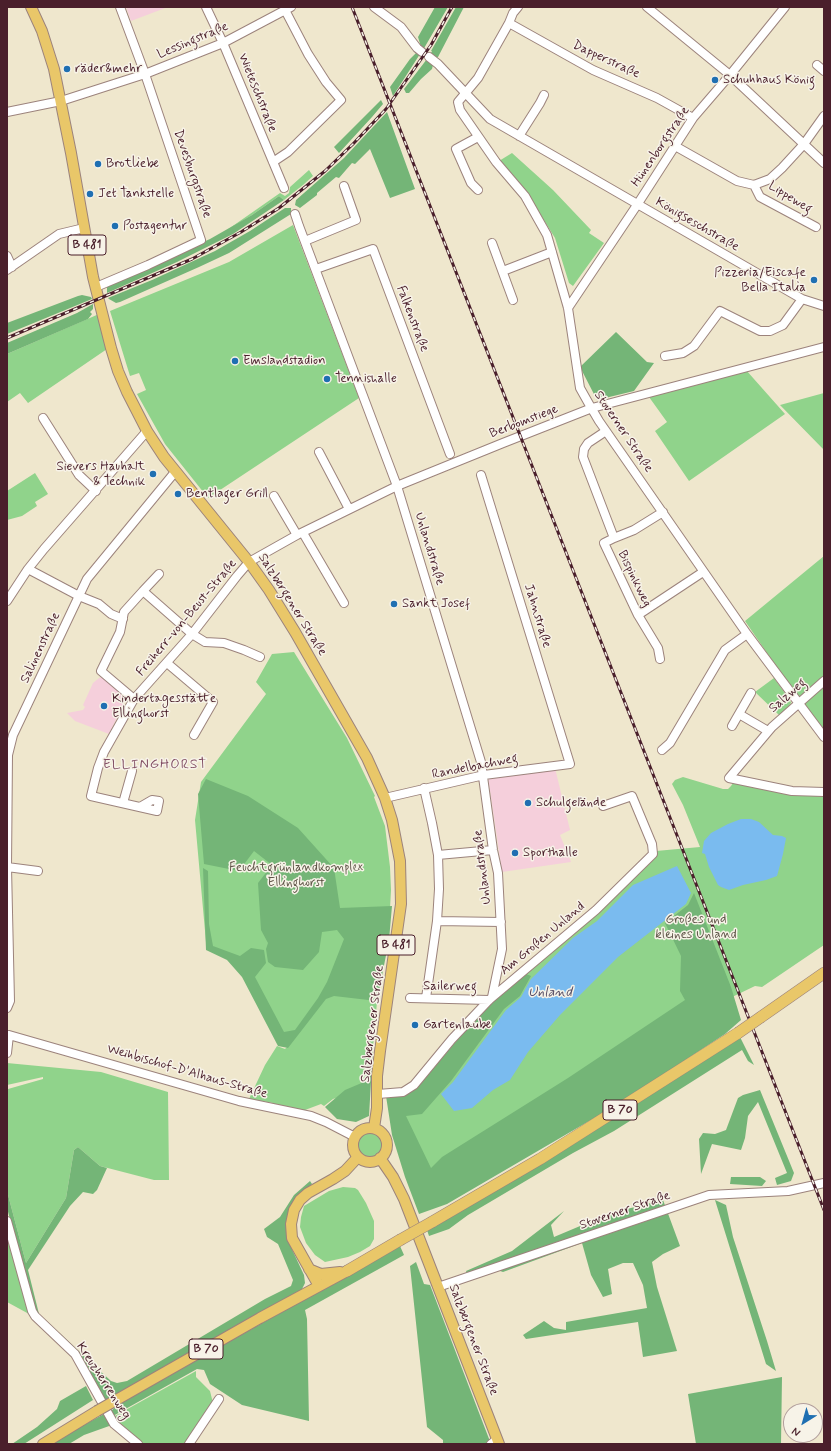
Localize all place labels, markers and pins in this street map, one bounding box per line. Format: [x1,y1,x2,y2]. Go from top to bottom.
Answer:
place label: räder&mehr [75,61,142,77]
marker: räder&mehr [62,64,72,74]
place label: Schuhhaus König [723,72,815,88]
marker: Schuhhaus König [710,75,720,85]
place label: Brotliebe [106,156,159,172]
marker: Brotliebe [93,159,103,169]
place label: Jet Tankstelle [98,186,174,202]
marker: Jet Tankstelle [85,189,95,199]
place label: Postagentur [123,218,187,234]
marker: Postagentur [110,221,120,231]
place label: Pizzeria/Eiscafe Bella Italia [714,265,806,296]
marker: Pizzeria/Eiscafe Bella Italia [809,275,819,285]
place label: Emslandstadion [243,353,325,369]
marker: Emslandstadion [230,356,240,366]
place label: Tennishalle [335,371,397,387]
marker: Tennishalle [322,374,332,384]
place label: Sievers Hauhalt & Technik [56,459,145,490]
marker: Sievers Hauhalt & Technik [148,469,158,479]
place label: Bentlager Grill [186,486,268,502]
marker: Bentlager Grill [173,489,183,499]
place label: Sankt Josef [402,596,470,612]
marker: Sankt Josef [389,599,399,609]
place label: Kindertagesstätte Ellinghorst [112,691,216,722]
marker: Kindertagesstätte Ellinghorst [99,701,109,711]
place label: Schulgelände [536,795,606,811]
marker: Schulgelände [523,798,533,808]
place label: Sporthalle [523,845,578,861]
marker: Sporthalle [510,848,520,858]
place label: Gartenlaube [423,1017,491,1033]
marker: Gartenlaube [410,1020,420,1030]

